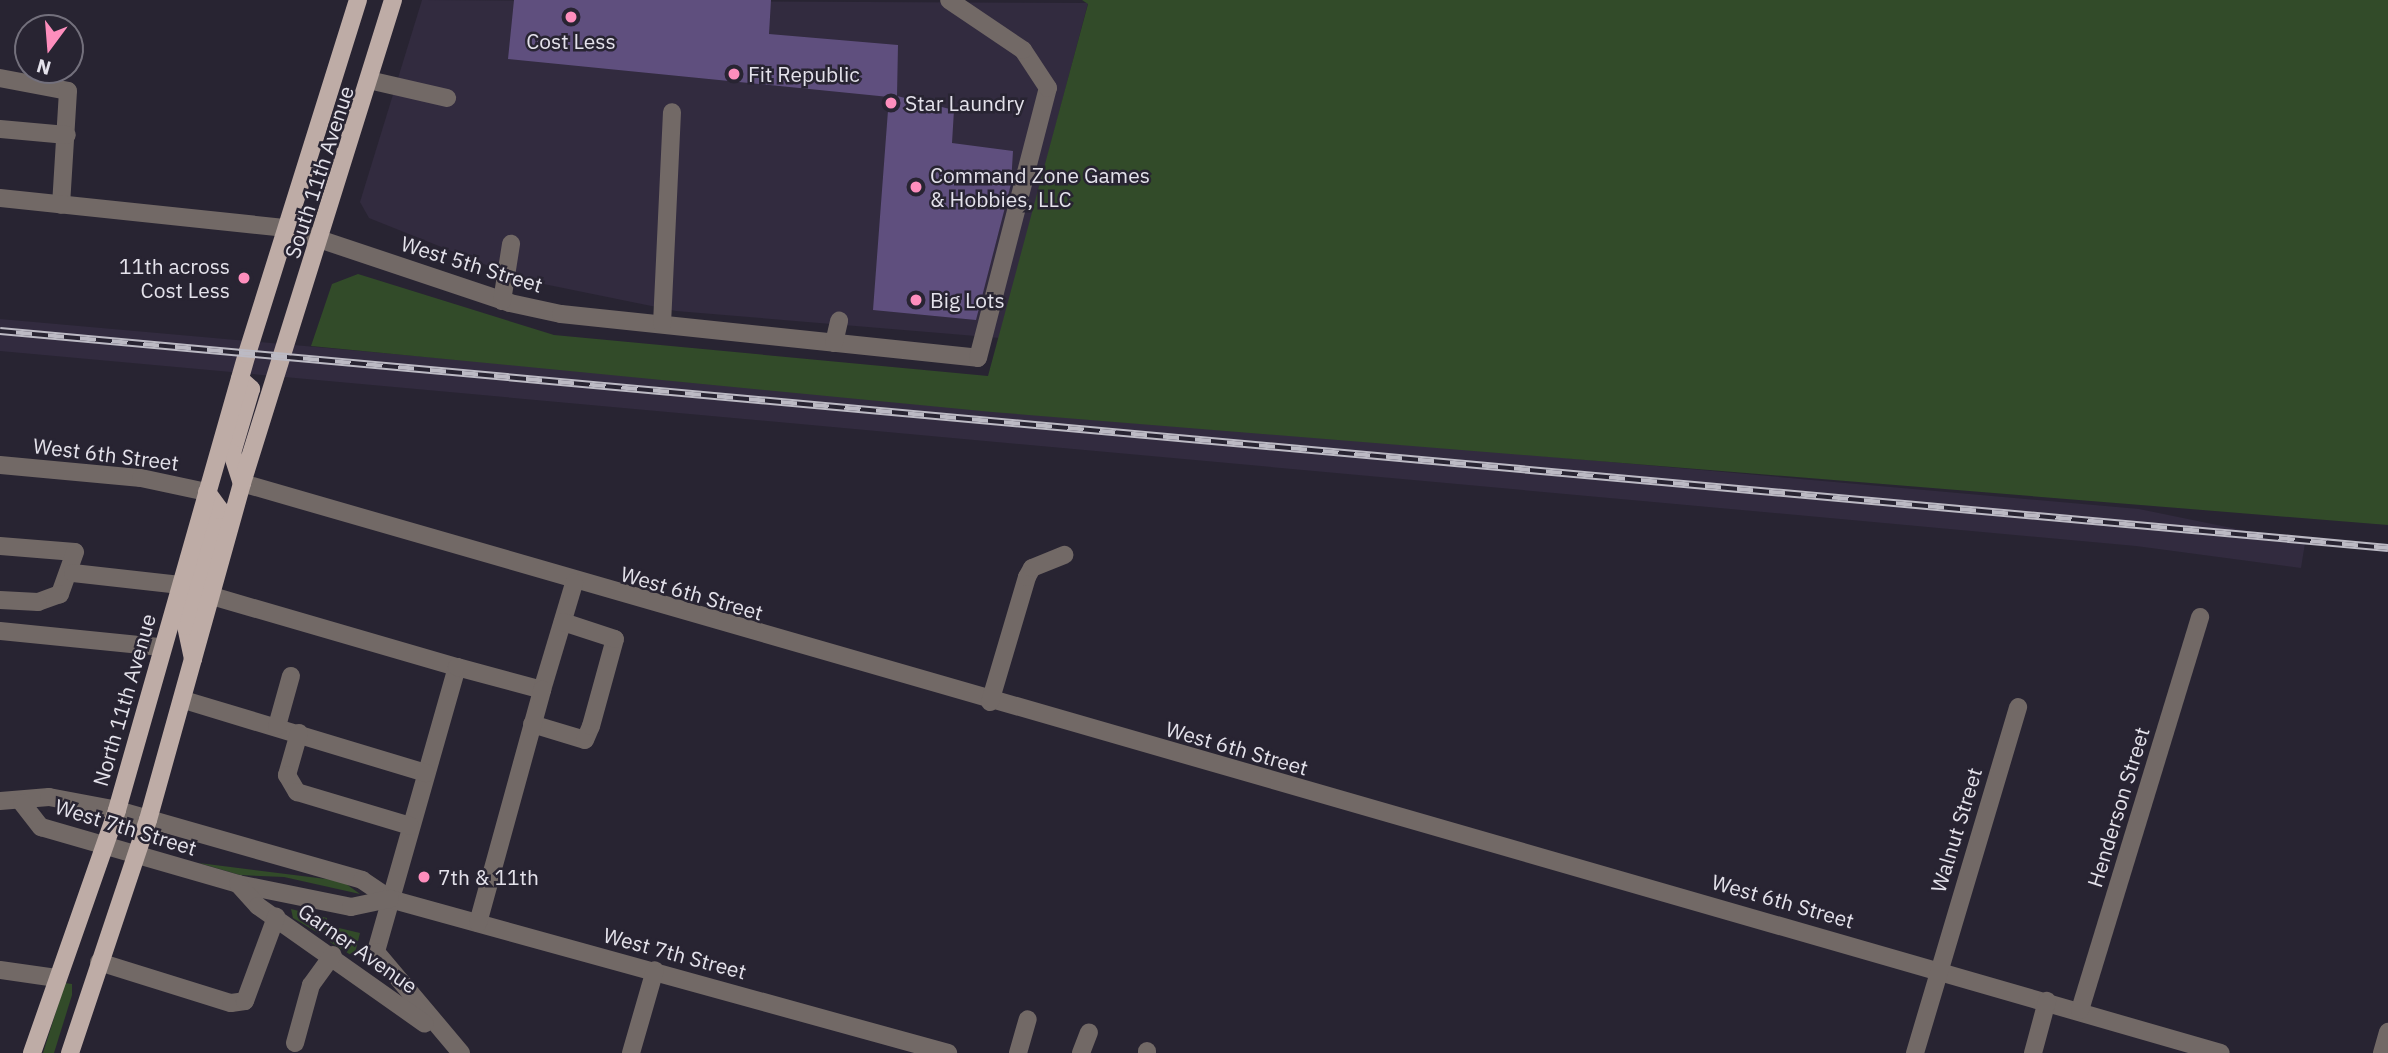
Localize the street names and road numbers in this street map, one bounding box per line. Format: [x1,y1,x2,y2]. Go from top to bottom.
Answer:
street label: South 11th Avenue [279,83,359,261]
street label: West 5th Street [398,230,546,298]
street label: West 6th Street [32,433,180,475]
street label: West 6th Street [618,561,766,625]
street label: North 11th Avenue [87,611,161,789]
street label: West 6th Street [1163,716,1311,780]
street label: Henderson Street [2082,724,2154,890]
street label: Walnut Street [1925,765,1987,895]
street label: West 7th Street [52,793,200,861]
street label: West 6th Street [1709,869,1857,933]
street label: Garner Avenue [294,898,422,998]
street label: West 7th Street [601,922,749,984]

